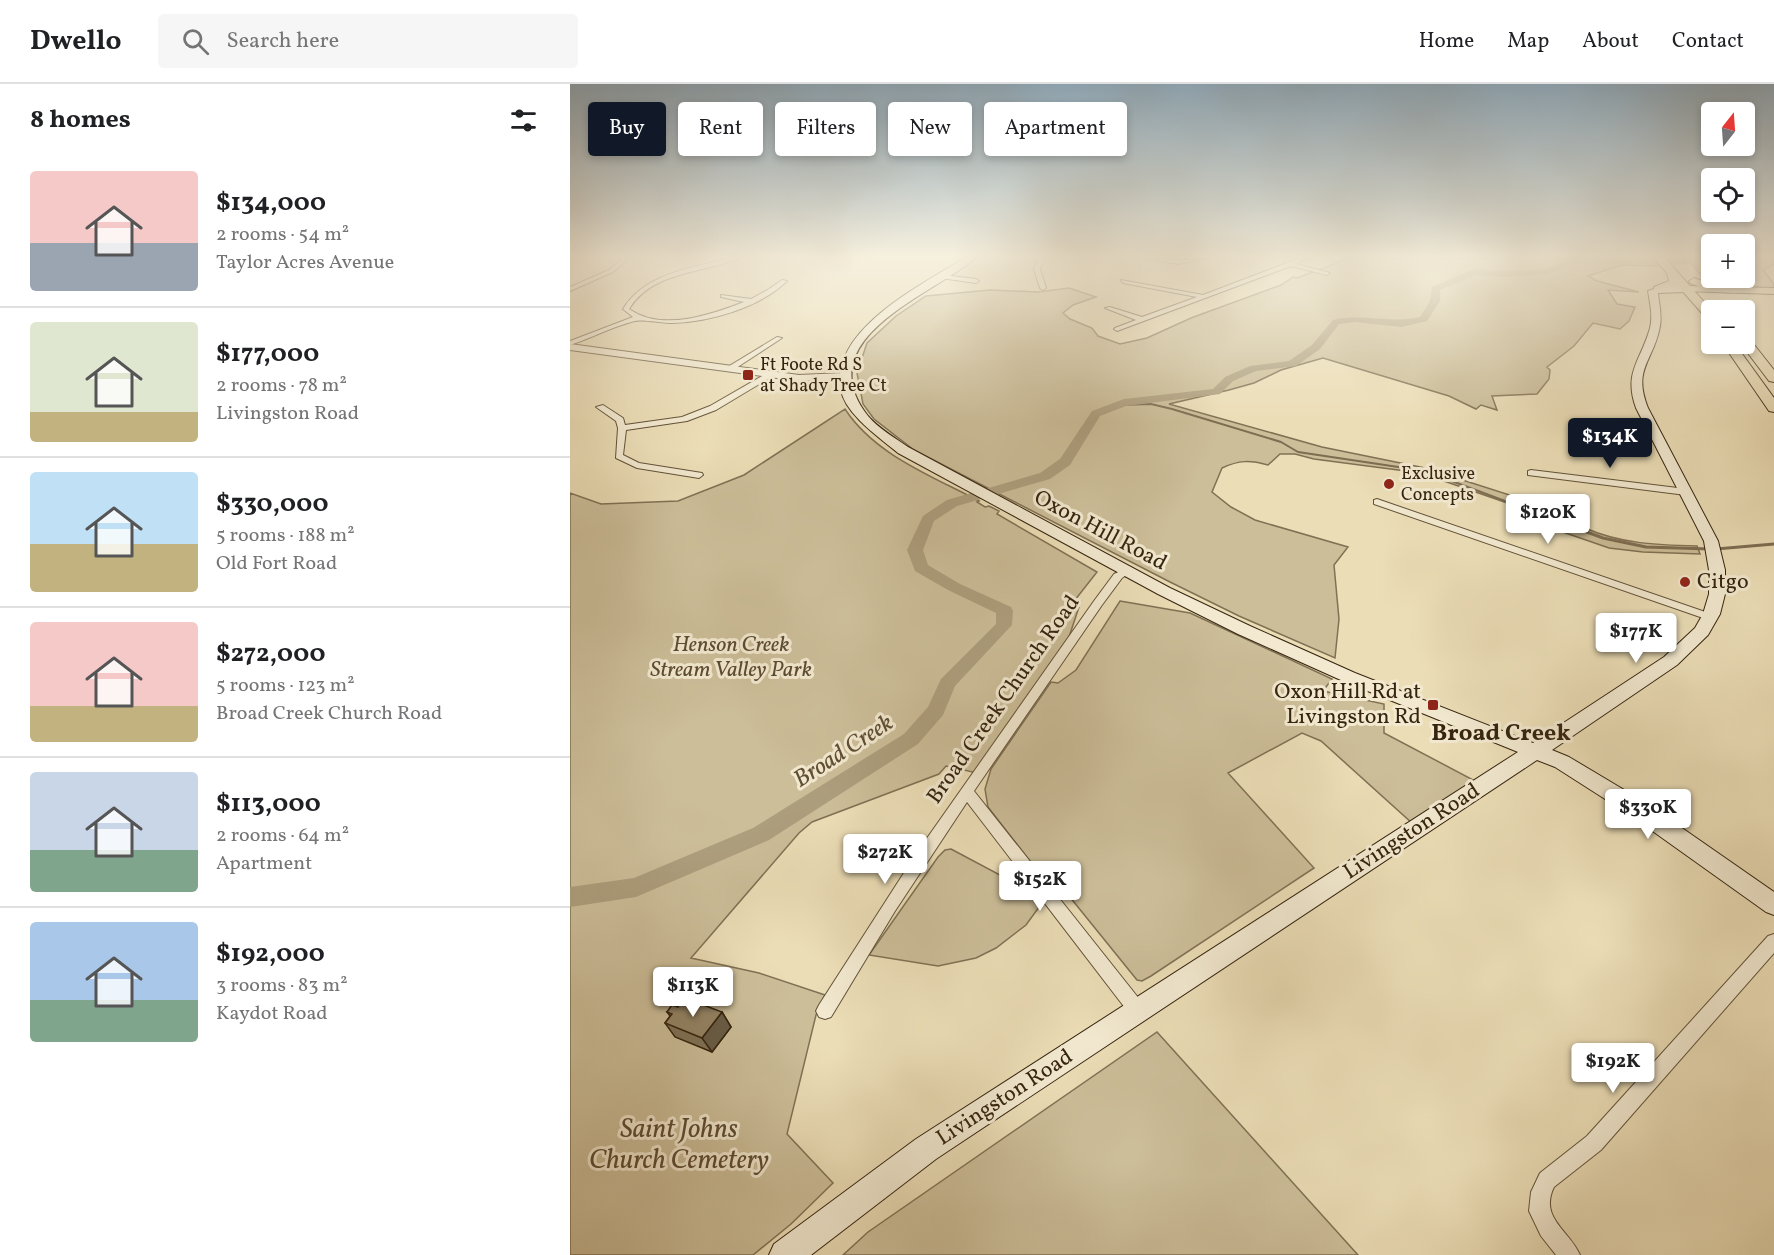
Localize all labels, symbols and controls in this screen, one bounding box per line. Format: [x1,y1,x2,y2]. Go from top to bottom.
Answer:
search box [158,14,578,68]
text: Dwello [30,22,122,61]
icon: search [179,25,212,58]
text: Search here [227,26,339,57]
text: Home [1419,27,1474,56]
text: Map [1507,27,1549,56]
text: About [1582,27,1639,56]
text: Contact [1672,27,1744,56]
text: 8 homes [30,102,131,138]
chip: Buy [588,102,666,156]
chip: Rent [678,102,763,156]
chip: Filters [775,102,876,156]
chip: New [888,102,972,156]
chip: Apartment [984,102,1127,156]
north arrow [1701,102,1755,156]
map controls [1701,102,1755,354]
icon: filters [507,104,540,137]
button: locate [1701,168,1755,222]
text: $134,000 [216,185,326,221]
icon: home [78,195,150,267]
text: 2 rooms · 54 m² [216,221,349,249]
button: + [1701,234,1755,288]
text: Taylor Acres Avenue [216,249,394,277]
button: − [1701,300,1755,354]
text: $177,000 [216,336,319,372]
icon: home [78,346,150,418]
place label: Ft Foote Rd S at Shady Tree Ct [760,353,887,399]
marker: Ft Foote Rd S at Shady Tree Ct [741,368,755,382]
text: 2 rooms · 78 m² [216,372,347,400]
text: Livingston Road [216,400,359,428]
pin: $134K [1568,418,1652,469]
text: $134K [1582,423,1638,451]
place label: Exclusive Concepts [1401,462,1475,508]
marker: Exclusive Concepts [1382,477,1396,491]
street label: Oxon Hill Road [1028,483,1172,579]
text: $330,000 [216,486,329,522]
pin: $120K [1506,494,1590,545]
icon: home [78,496,150,568]
text: $120K [1520,499,1576,527]
text: 5 rooms · 188 m² [216,522,355,550]
text: Old Fort Road [216,550,337,578]
place label: Citgo [1697,567,1749,598]
marker: Citgo [1678,575,1692,589]
street label: Broad Creek Church Road [920,589,1088,811]
pin: $177K [1594,613,1678,664]
text: $177K [1610,618,1662,646]
park label: Henson Creek Stream Valley Park [650,630,812,686]
text: $272,000 [216,636,325,672]
icon: home [78,646,150,718]
text: 5 rooms · 123 m² [216,672,355,700]
place label: Oxon Hill Rd at Livingston Rd [1274,677,1421,733]
marker: Oxon Hill Rd at Livingston Rd [1426,698,1440,712]
text: Broad Creek Church Road [216,700,442,728]
water label: Broad Creek [787,707,901,797]
district label: Broad Creek [1431,717,1571,751]
street label: Livingston Road [1338,776,1486,888]
text: $113,000 [216,786,321,822]
pin: $330K [1606,789,1690,840]
text: $330K [1619,794,1677,822]
icon: home [78,796,150,868]
text: 2 rooms · 64 m² [216,822,349,850]
pin: $272K [843,834,927,885]
text: $272K [857,839,913,867]
text: Apartment [216,850,312,878]
pin: $152K [998,861,1082,912]
text: $152K [1013,866,1067,894]
text: $192,000 [216,936,325,972]
icon: home [78,946,150,1018]
pin: $113K [651,967,735,1018]
text: 3 rooms · 83 m² [216,972,348,1000]
text: $113K [667,972,719,1000]
text: Kaydot Road [216,1000,328,1028]
street label: Livingston Road [931,1042,1079,1154]
pin: $192K [1571,1043,1655,1094]
text: $192K [1585,1048,1641,1076]
park label: Saint Johns Church Cemetery [589,1111,769,1180]

